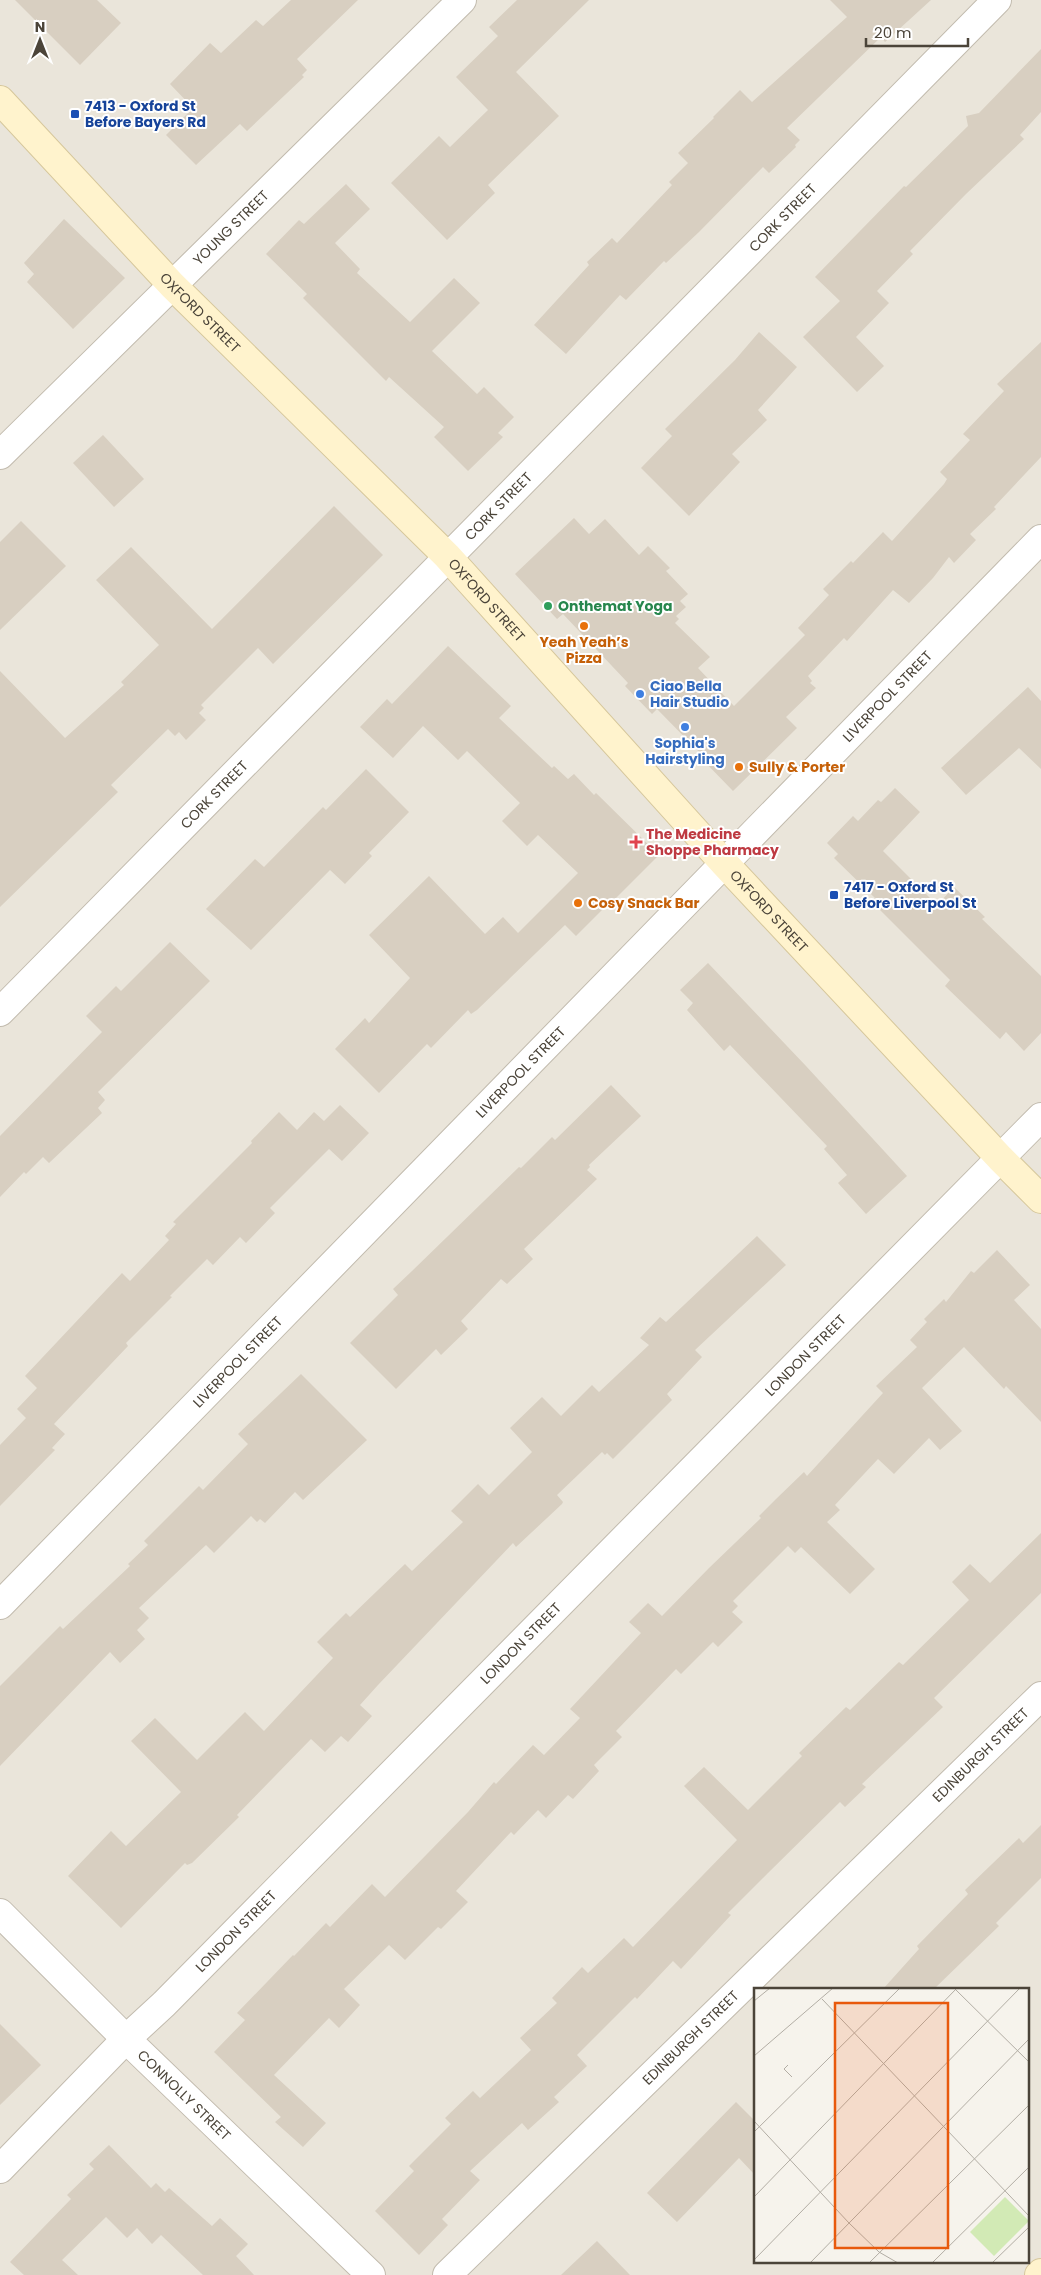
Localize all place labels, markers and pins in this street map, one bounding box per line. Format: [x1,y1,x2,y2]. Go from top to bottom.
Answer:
place label: 7413 - Oxford St Before Bayers Rd [85,96,206,132]
marker: 7413 - Oxford St Before Bayers Rd [69,108,81,120]
place label: Onthemat Yoga [558,596,673,616]
marker: Onthemat Yoga [542,600,554,612]
marker: Yeah Yeah’s Pizza [578,620,590,632]
place label: Yeah Yeah’s Pizza [539,632,629,668]
place label: Ciao Bella Hair Studio [650,676,729,712]
marker: Ciao Bella Hair Studio [634,688,646,700]
marker: Sophia's Hairstyling [679,721,691,733]
place label: Sophia's Hairstyling [645,733,725,769]
place label: Sully & Porter [749,757,845,777]
marker: Sully & Porter [733,761,745,773]
place label: The Medicine Shoppe Pharmacy [646,824,779,860]
marker: The Medicine Shoppe Pharmacy [630,836,642,848]
place label: 7417 - Oxford St Before Liverpool St [844,877,977,913]
marker: 7417 - Oxford St Before Liverpool St [828,889,840,901]
place label: Cosy Snack Bar [588,893,700,913]
marker: Cosy Snack Bar [572,897,584,909]

